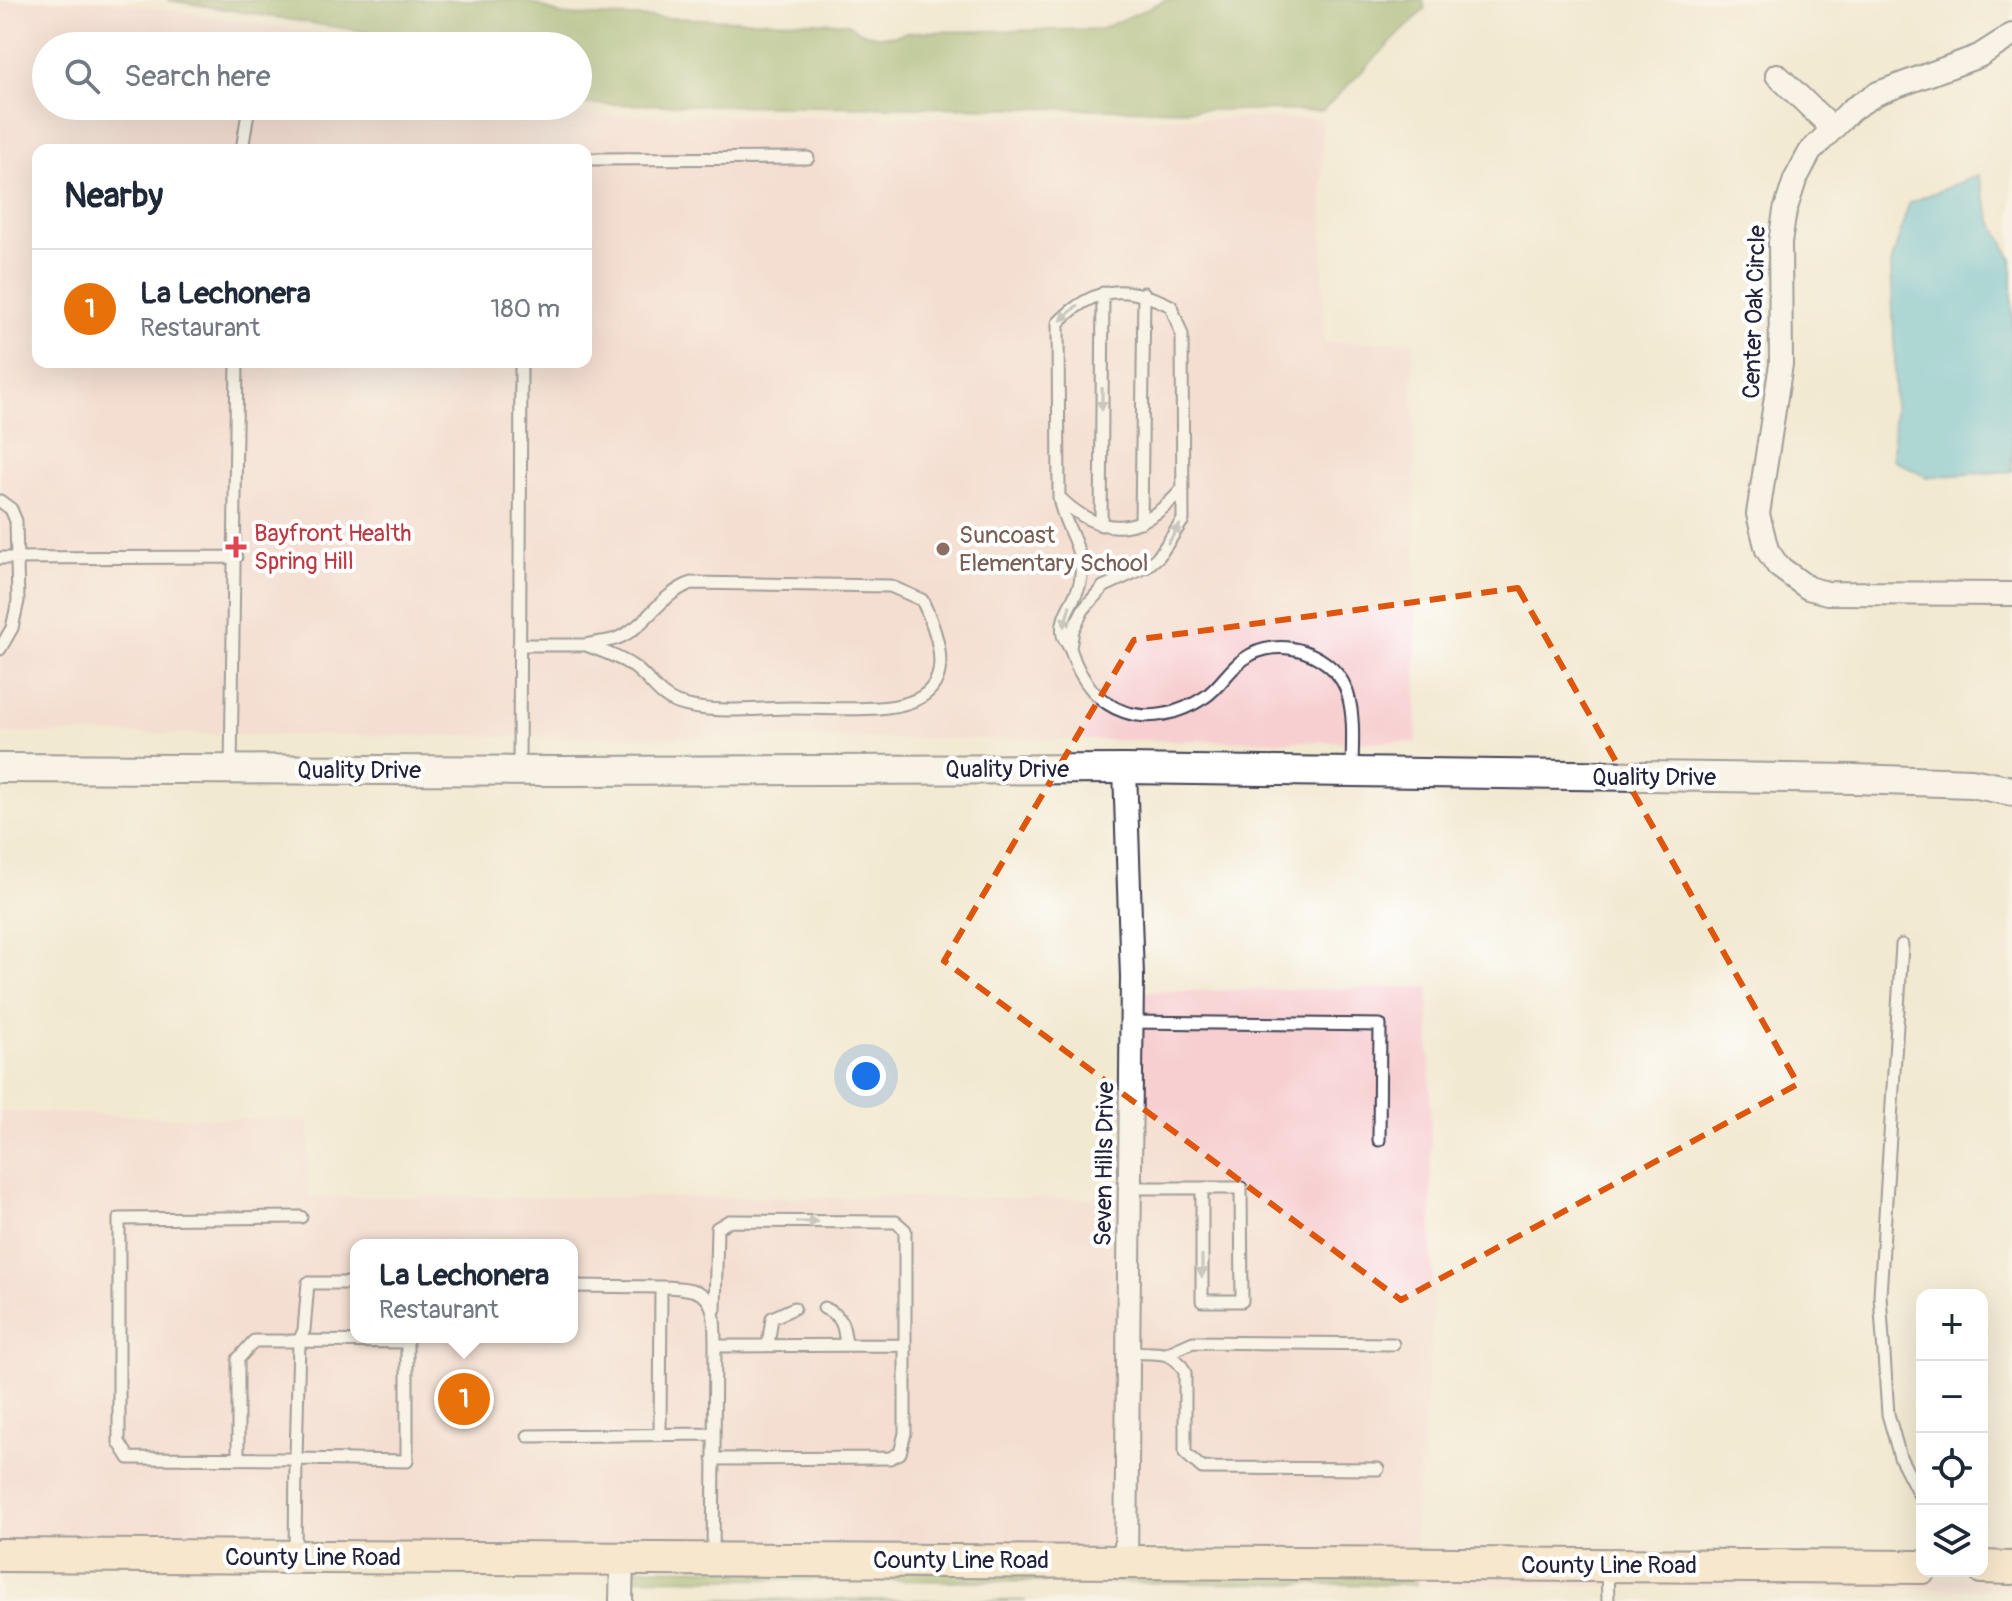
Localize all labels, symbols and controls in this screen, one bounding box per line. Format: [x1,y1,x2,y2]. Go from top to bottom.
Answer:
search box [32,32,592,120]
icon: search [60,54,104,98]
text: Search here [124,58,271,95]
text: Nearby [64,175,163,218]
street label: Center Oak Circle [1737,225,1772,399]
text: La Lechonera [140,275,311,312]
text: 1 [85,293,95,325]
text: 180 m [490,293,560,325]
one-way arrow [1060,303,1079,322]
text: Restaurant [140,312,260,344]
one-way arrow [1096,387,1108,412]
place label: Bayfront Health Spring Hill [254,519,412,576]
place label: Suncoast Elementary School [959,521,1149,578]
one-way arrow [1167,523,1181,545]
marker: Bayfront Health Spring Hill [225,536,247,558]
marker: Suncoast Elementary School [934,540,952,558]
one-way arrow [1060,605,1073,629]
street label: Quality Drive [945,755,1069,784]
street label: Quality Drive [297,756,421,785]
street label: Quality Drive [1592,763,1716,792]
your location [846,1056,886,1096]
street label: Seven Hills Drive [1089,1081,1120,1247]
one-way arrow [795,1216,820,1228]
popup [350,1239,578,1343]
one-way arrow [1196,1254,1208,1279]
text: La Lechonera [379,1257,549,1294]
map controls [1916,1289,1988,1577]
button: + [1916,1289,1988,1361]
text: Restaurant [379,1294,499,1326]
button: − [1916,1361,1988,1433]
pin: 1 [438,1369,490,1429]
button: locate [1916,1433,1988,1505]
button: layers [1916,1505,1988,1577]
street label: County Line Road [225,1543,401,1572]
street label: County Line Road [873,1546,1049,1575]
street label: County Line Road [1521,1551,1697,1580]

